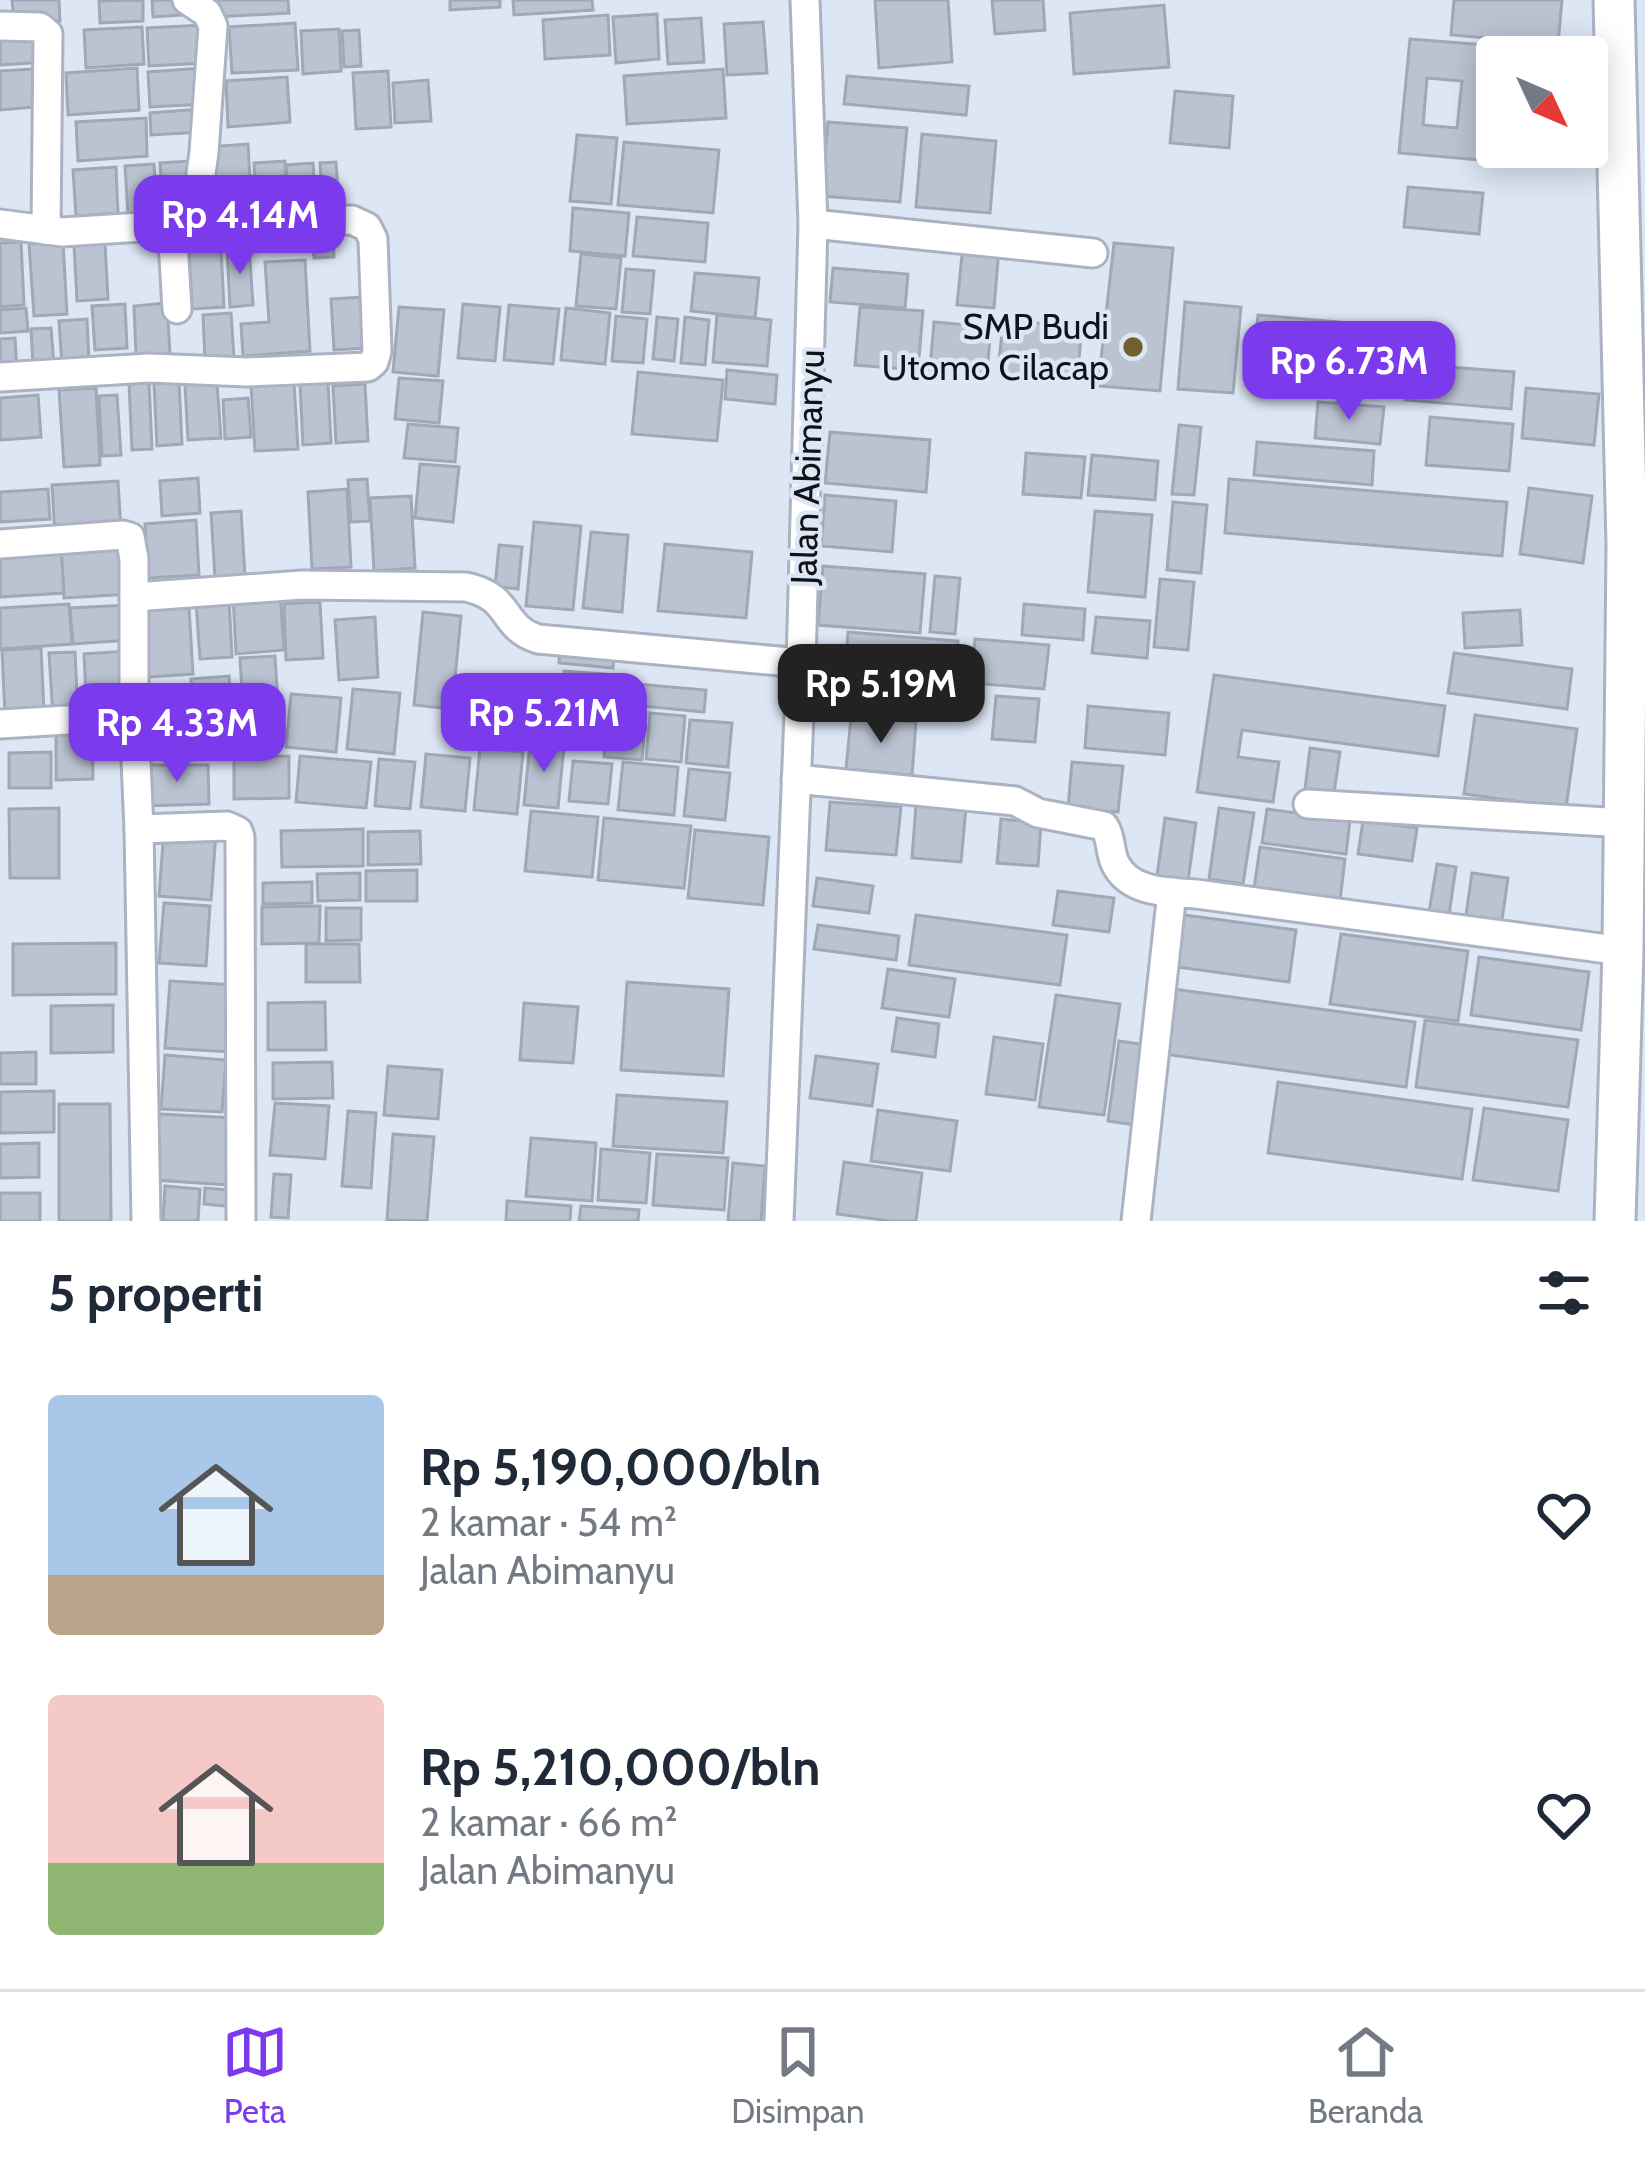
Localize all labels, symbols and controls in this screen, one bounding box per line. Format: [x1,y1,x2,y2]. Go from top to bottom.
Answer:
north arrow [1476,36,1608,168]
map controls [1476,36,1608,168]
pin: Rp 4.14M [116,175,364,277]
text: Rp 4.14M [161,190,319,238]
place label: SMP Budi Utomo Cilacap [882,304,1109,389]
pin: Rp 6.73M [1225,321,1473,423]
marker: SMP Budi Utomo Cilacap [1120,334,1146,360]
text: Rp 6.73M [1269,336,1429,384]
street label: Jalan Abimanyu [781,349,833,586]
pin: Rp 5.19M [757,644,1005,746]
text: Rp 5.19M [805,659,957,707]
pin: Rp 5.21M [420,673,668,775]
pin: Rp 4.33M [53,683,301,785]
text: Rp 5.21M [468,688,620,736]
text: Rp 4.33M [96,698,258,746]
icon: filters [1531,1260,1597,1326]
text: 5 properti [48,1262,264,1324]
text: Rp 5,190,000/bln [420,1436,821,1498]
icon: home [144,1443,288,1587]
icon: heart [1531,1482,1597,1548]
text: 2 kamar · 54 m² [420,1498,677,1546]
text: Jalan Abimanyu [420,1546,675,1594]
text: Rp 5,210,000/bln [420,1736,820,1798]
icon: home [144,1743,288,1887]
icon: heart [1531,1782,1597,1848]
text: 2 kamar · 66 m² [420,1798,678,1846]
text: Jalan Abimanyu [420,1846,675,1894]
tab: Peta [222,2019,288,2131]
tab: Disimpan [731,2019,864,2131]
tab: Beranda [1308,2019,1423,2131]

